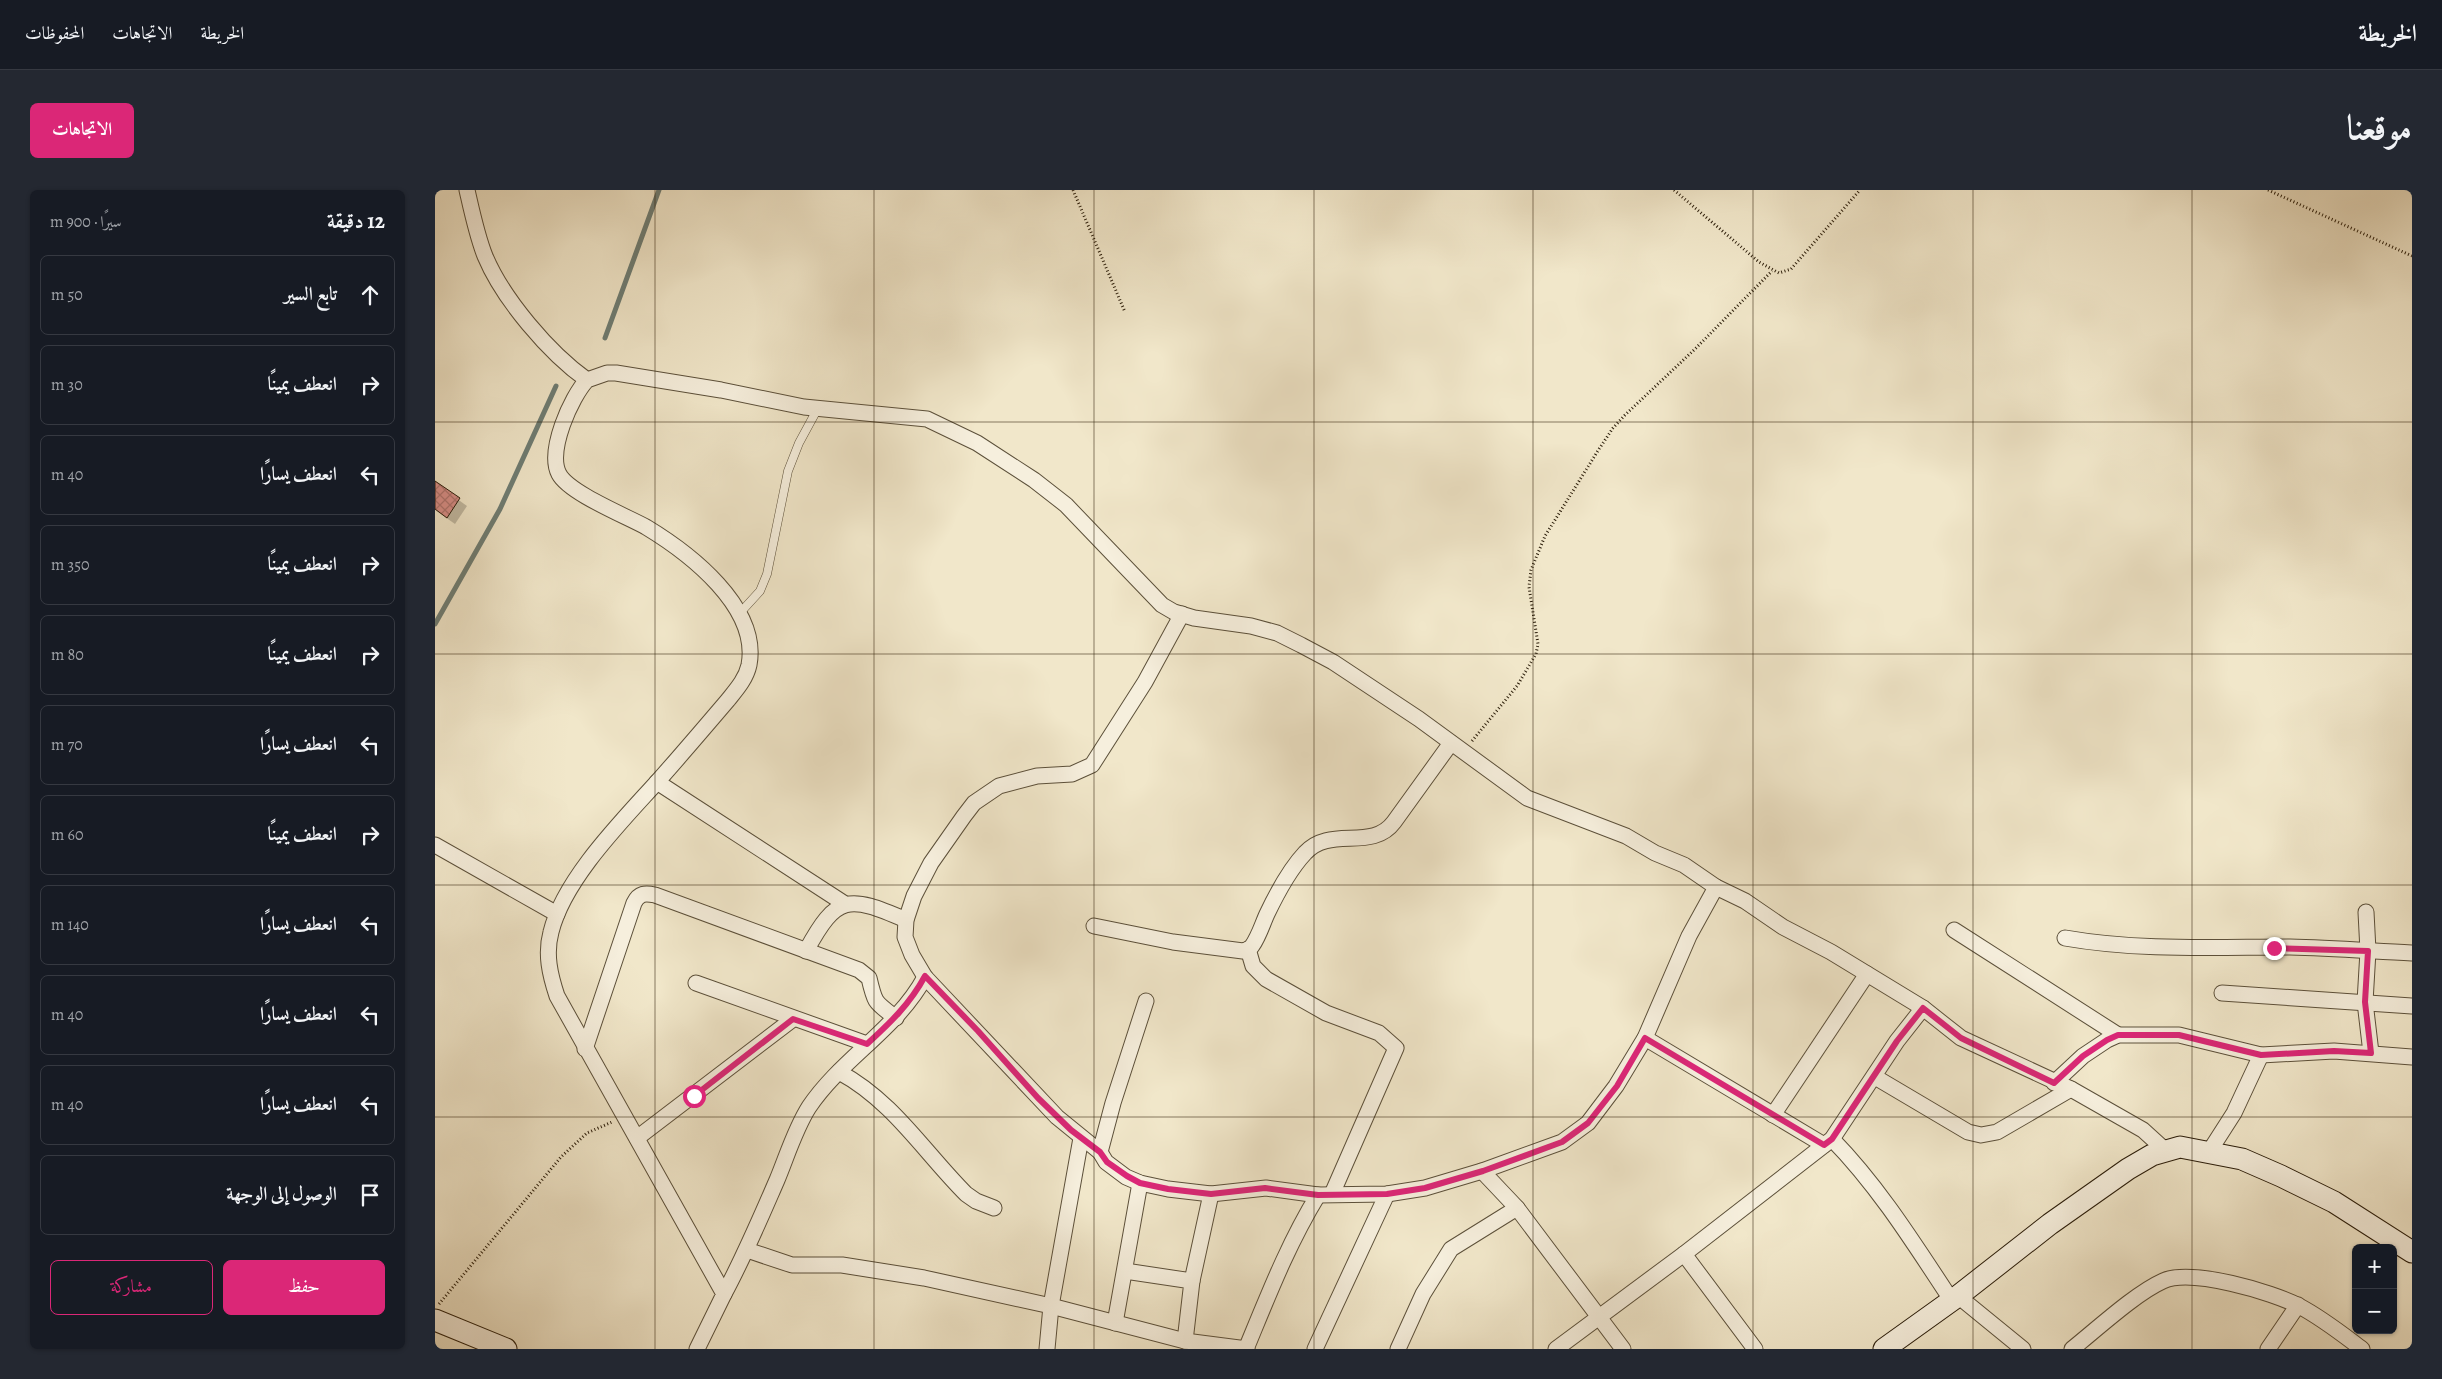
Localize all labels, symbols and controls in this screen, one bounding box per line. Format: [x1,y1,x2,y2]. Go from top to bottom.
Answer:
text: الخريطة [2359,17,2417,49]
text: المحفوظات [25,21,84,45]
text: الاتجاهات [112,21,172,45]
text: الخريطة [200,21,244,45]
button: الاتجاهات [30,103,134,158]
text: موقعنا [2347,103,2412,151]
text: 12 دقيقة [327,207,385,235]
text: سيرًا · 900 m [50,211,122,233]
text: تابع السير [284,281,337,307]
icon: ahead [356,281,384,309]
text: 50 m [51,284,83,306]
text: انعطف يمينًا [267,371,337,397]
icon: right [356,371,384,399]
text: 30 m [51,374,83,396]
text: انعطف يسارًا [260,461,337,487]
icon: left [356,461,384,489]
text: 40 m [51,464,83,486]
text: انعطف يمينًا [267,551,337,577]
icon: right [356,551,384,579]
text: 350 m [51,554,90,576]
text: انعطف يمينًا [267,641,337,667]
icon: right [356,641,384,669]
text: 80 m [51,644,84,666]
text: انعطف يسارًا [260,731,337,757]
icon: left [356,731,384,759]
text: 70 m [51,734,83,756]
text: انعطف يمينًا [267,821,337,847]
icon: right [356,821,384,849]
text: 60 m [51,824,83,846]
text: انعطف يسارًا [260,911,337,937]
icon: left [356,911,384,939]
text: 140 m [51,914,89,936]
route end [2263,937,2286,960]
text: انعطف يسارًا [260,1001,337,1027]
icon: left [356,1001,384,1029]
text: 40 m [51,1004,83,1026]
route start [683,1085,706,1108]
text: انعطف يسارًا [260,1091,337,1117]
icon: left [356,1091,384,1119]
text: 40 m [51,1094,83,1116]
text: الوصول إلى الوجهة [226,1181,337,1207]
icon: arrive [356,1181,384,1209]
map controls [2352,1244,2397,1334]
button: + [2352,1244,2397,1289]
button: مشاركة [50,1260,213,1315]
button: حفظ [223,1260,385,1315]
button: − [2352,1289,2397,1334]

